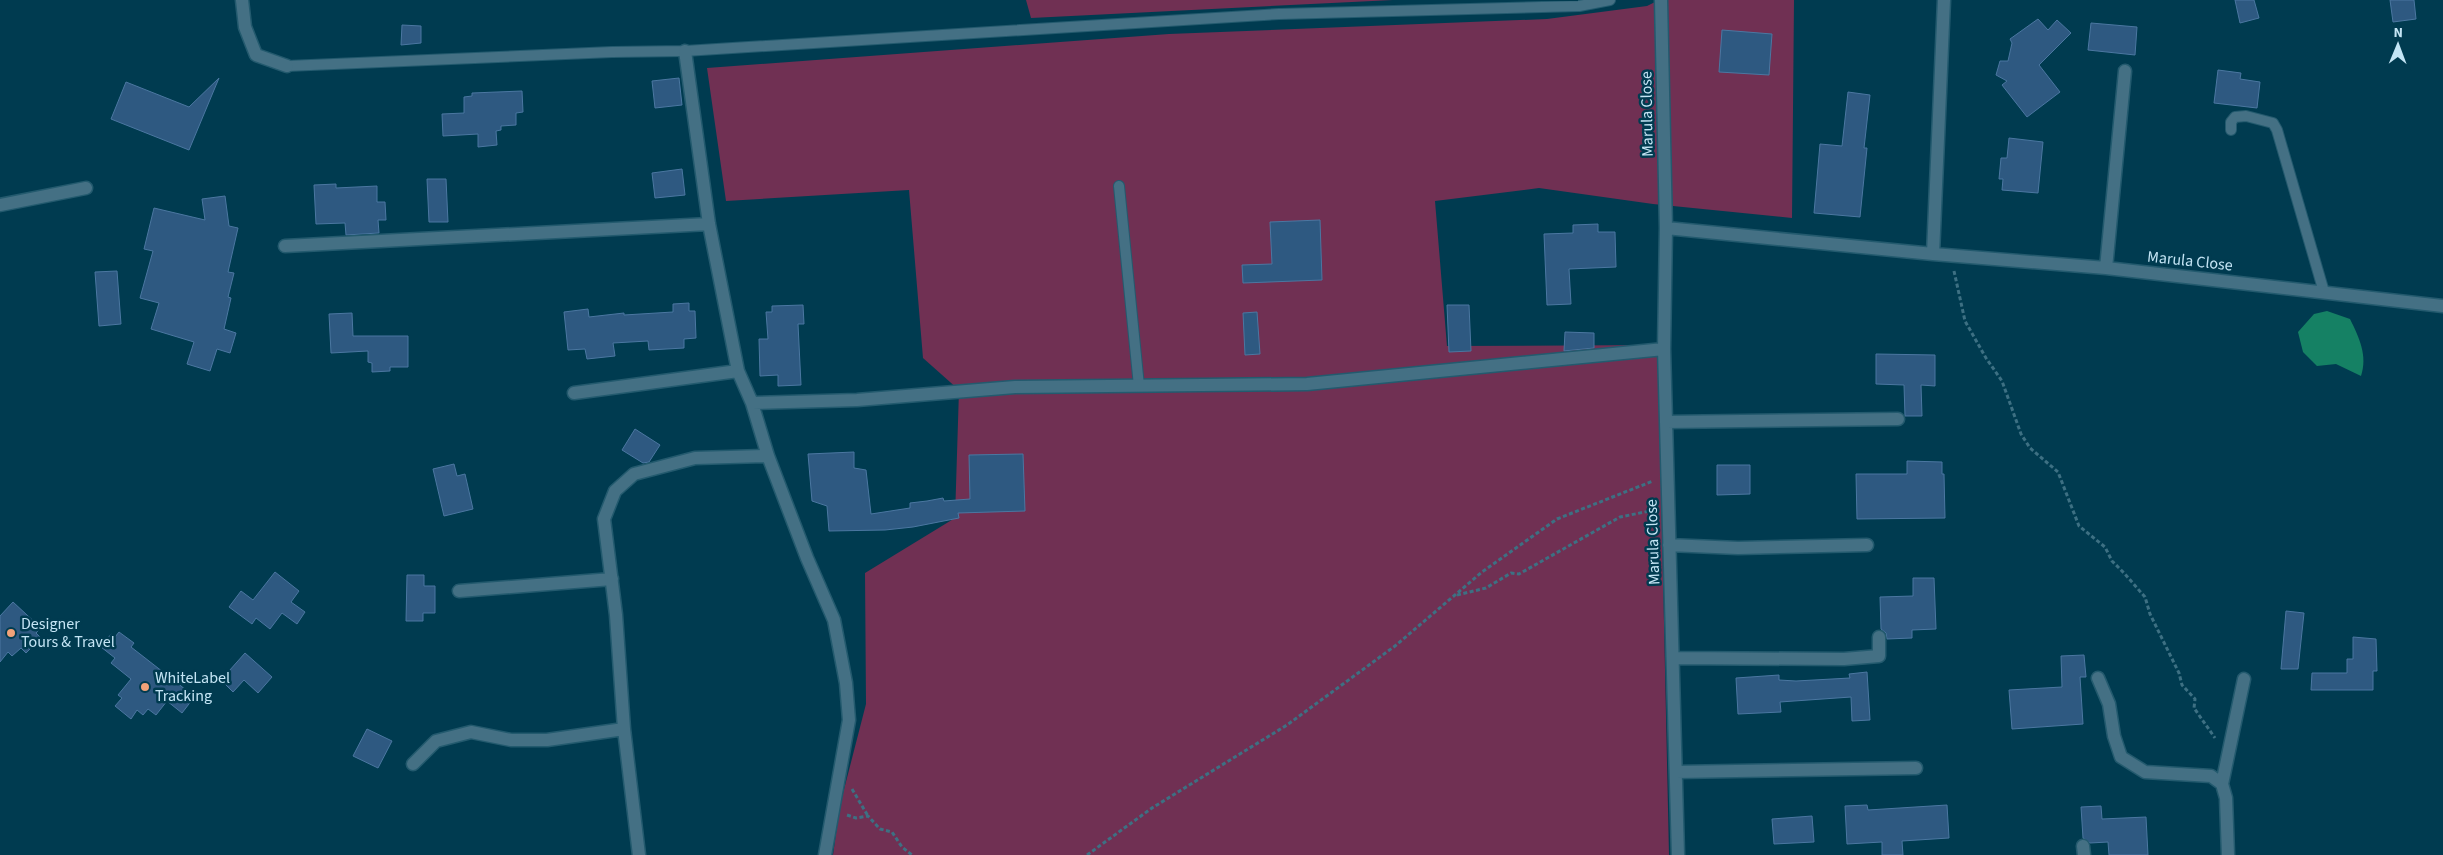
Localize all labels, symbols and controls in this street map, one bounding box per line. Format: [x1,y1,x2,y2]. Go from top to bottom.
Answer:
north arrow [2373,20,2423,70]
text: N [2393,23,2403,43]
street label: Marula Close [1635,71,1659,157]
street label: Marula Close [2146,246,2234,276]
street label: Marula Close [1641,499,1665,585]
place label: Designer Tours & Travel [21,613,115,653]
marker: Designer Tours & Travel [5,627,17,639]
place label: WhiteLabel Tracking [155,667,230,707]
marker: WhiteLabel Tracking [139,681,151,693]

